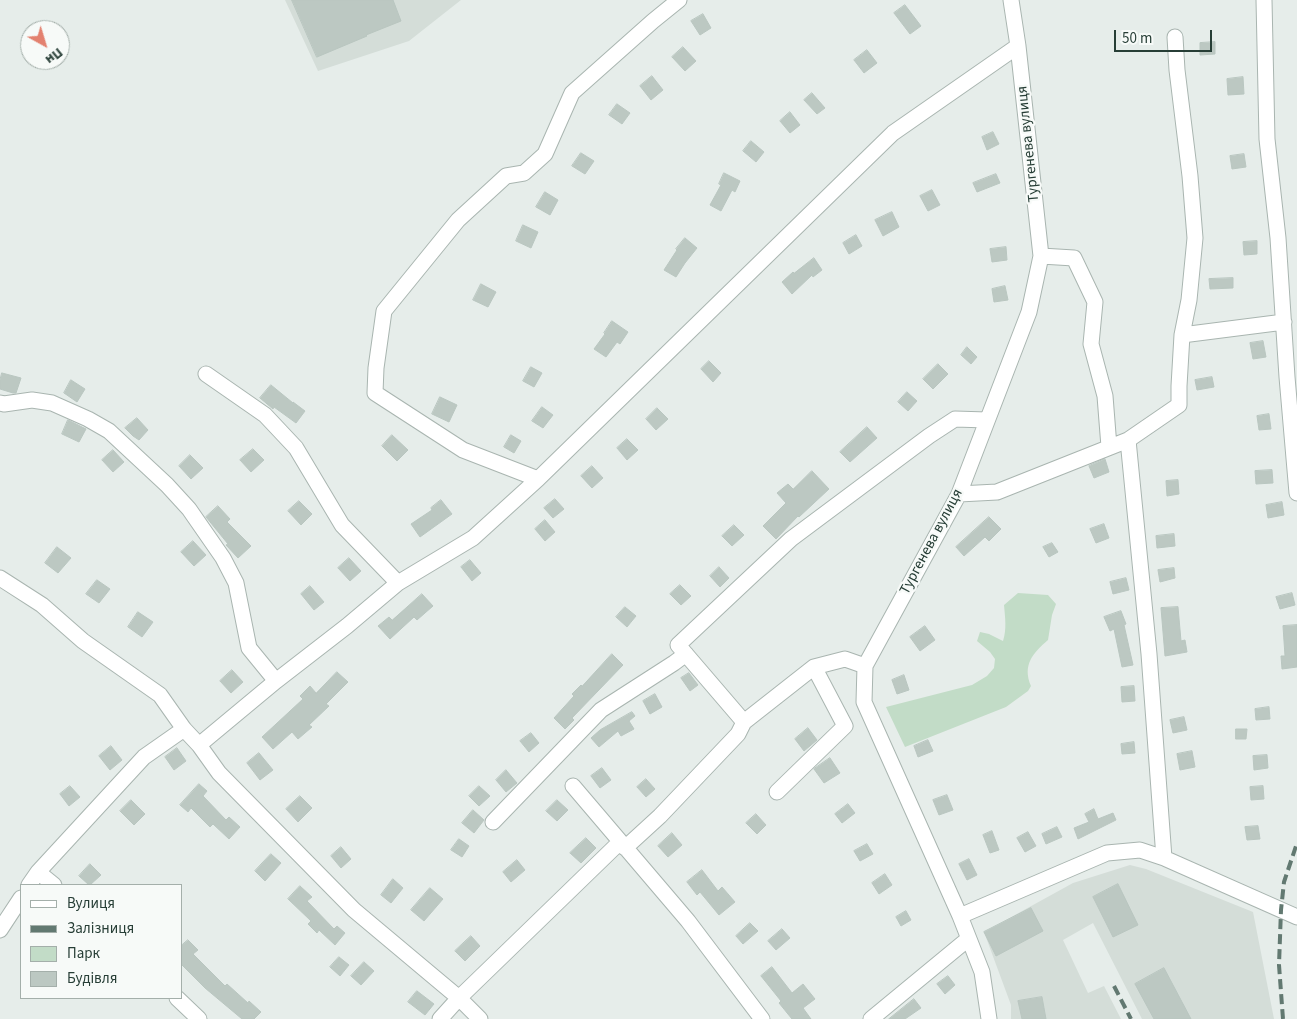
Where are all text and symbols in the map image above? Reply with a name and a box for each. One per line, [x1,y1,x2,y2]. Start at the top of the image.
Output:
north arrow [20,20,70,70]
scale bar [1117,20,1214,52]
text: 50 m [1122,28,1152,49]
text: Пн [41,43,67,69]
street label: Тургенева вулиця [1014,85,1044,203]
street label: Тургенева вулиця [897,486,967,598]
legend [20,884,182,999]
text: Вулиця [67,893,115,914]
text: Залізниця [67,918,134,939]
text: Парк [67,943,100,964]
text: Будівля [67,968,117,989]

